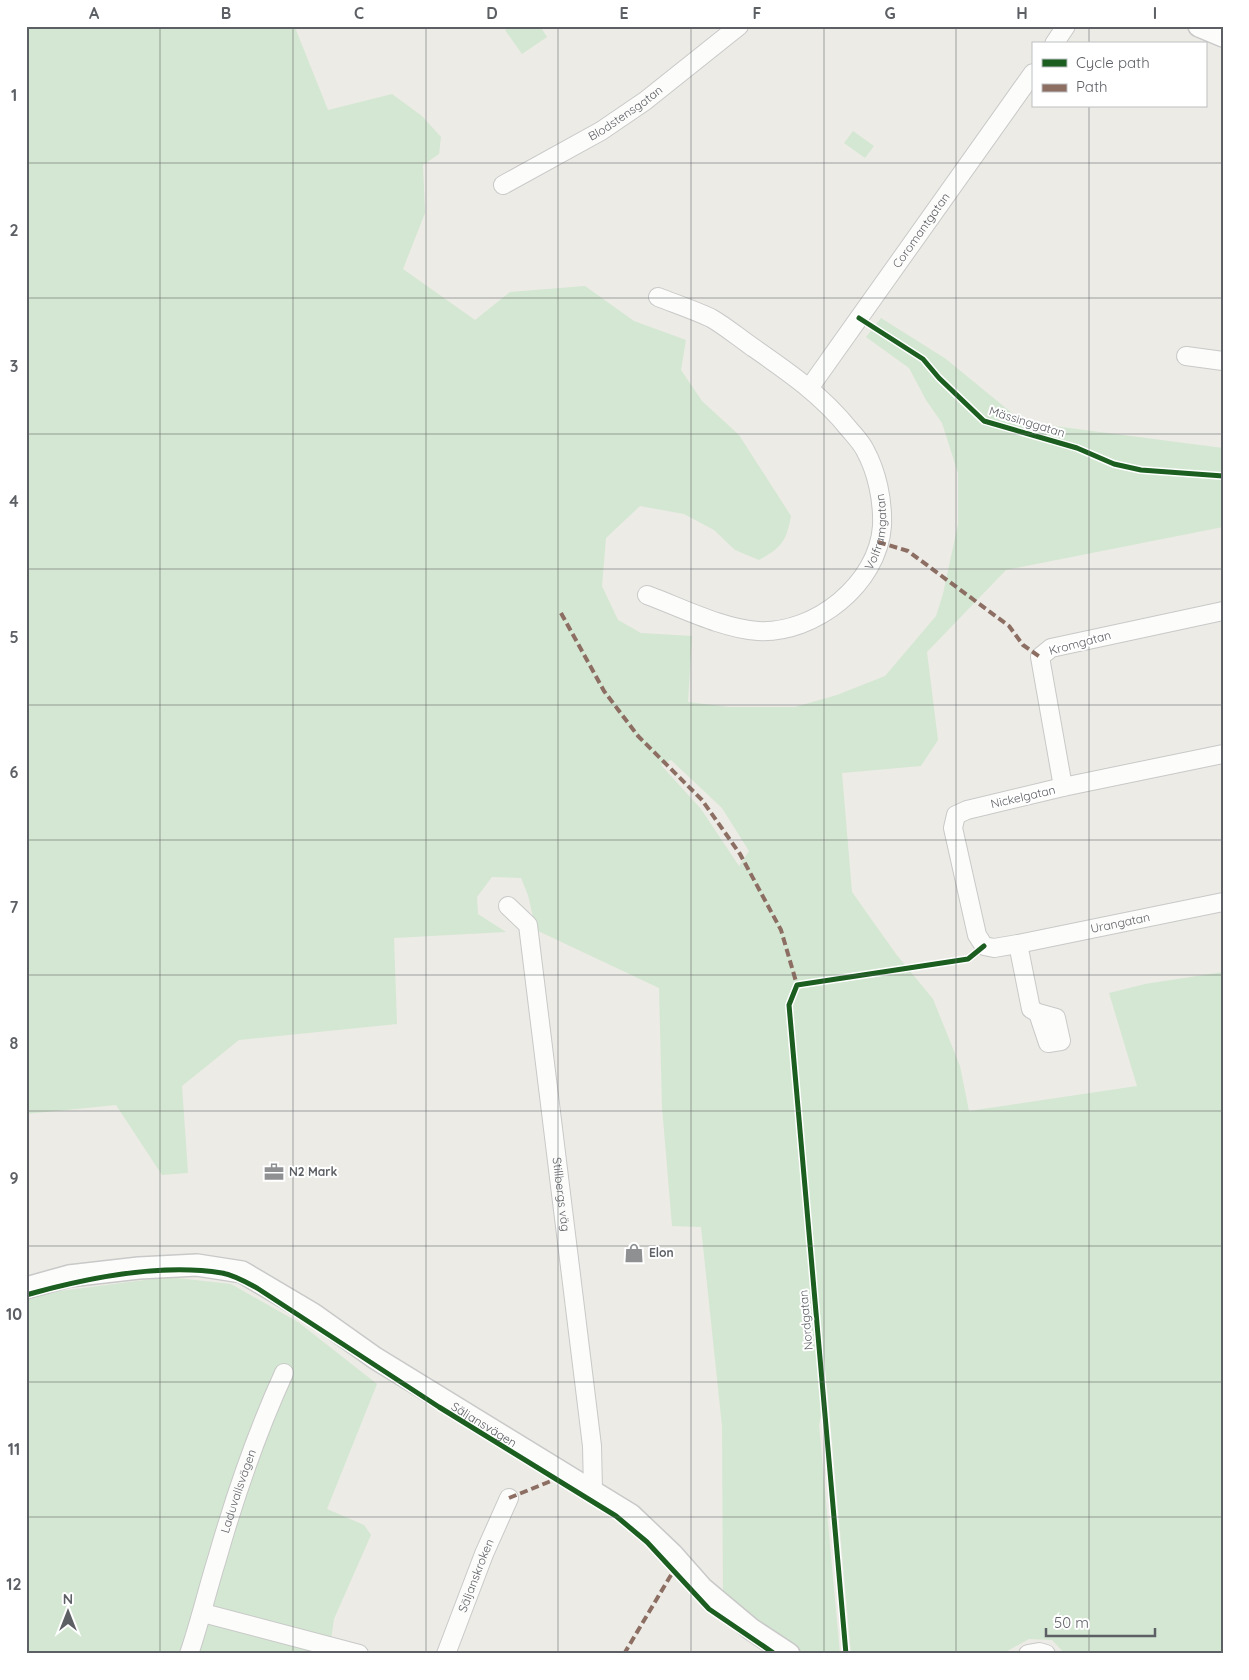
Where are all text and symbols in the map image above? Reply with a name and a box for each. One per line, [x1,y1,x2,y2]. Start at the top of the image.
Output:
text: A [89,3,100,23]
text: B [221,3,231,23]
text: C [354,3,364,23]
text: D [486,3,498,23]
text: E [619,3,629,23]
text: F [753,3,762,23]
text: G [884,3,896,23]
text: H [1016,3,1028,23]
text: I [1153,3,1157,23]
legend [1032,42,1206,108]
text: Cycle path [1076,53,1150,72]
text: Path [1076,77,1108,96]
street label: Blodstensgatan [585,82,665,144]
text: 1 [11,85,17,105]
street label: Coromantgatan [889,190,953,271]
text: 2 [9,220,19,240]
text: 3 [10,356,18,376]
street label: Mässinggatan [987,403,1067,440]
text: 4 [9,491,19,511]
street label: Volframgatan [861,493,889,572]
text: 5 [9,627,19,647]
street label: Kromgatan [1047,627,1112,658]
text: 6 [10,762,19,782]
street label: Nickelgatan [989,782,1057,811]
text: 7 [10,897,19,917]
street label: Urangatan [1089,909,1151,936]
text: 8 [10,1033,19,1053]
street label: Stillbergs väg [550,1156,574,1232]
office icon: N2 Mark [263,1161,285,1183]
place label: N2 Mark [289,1164,338,1179]
text: 9 [9,1168,19,1188]
shop icon: Elon [623,1242,645,1264]
place label: Elon [649,1245,674,1260]
street label: Nordgatan [795,1289,816,1351]
text: 10 [6,1304,22,1324]
street label: Säljansvägen [449,1399,520,1450]
text: 11 [8,1439,20,1459]
street label: Laduvallsvägen [217,1447,259,1535]
street label: Säljanskroken [455,1536,497,1614]
text: 12 [6,1574,22,1594]
north arrow [42,1588,92,1638]
text: N [63,1590,73,1608]
scale bar [1046,1605,1155,1637]
text: 50 m [1054,1613,1089,1632]

